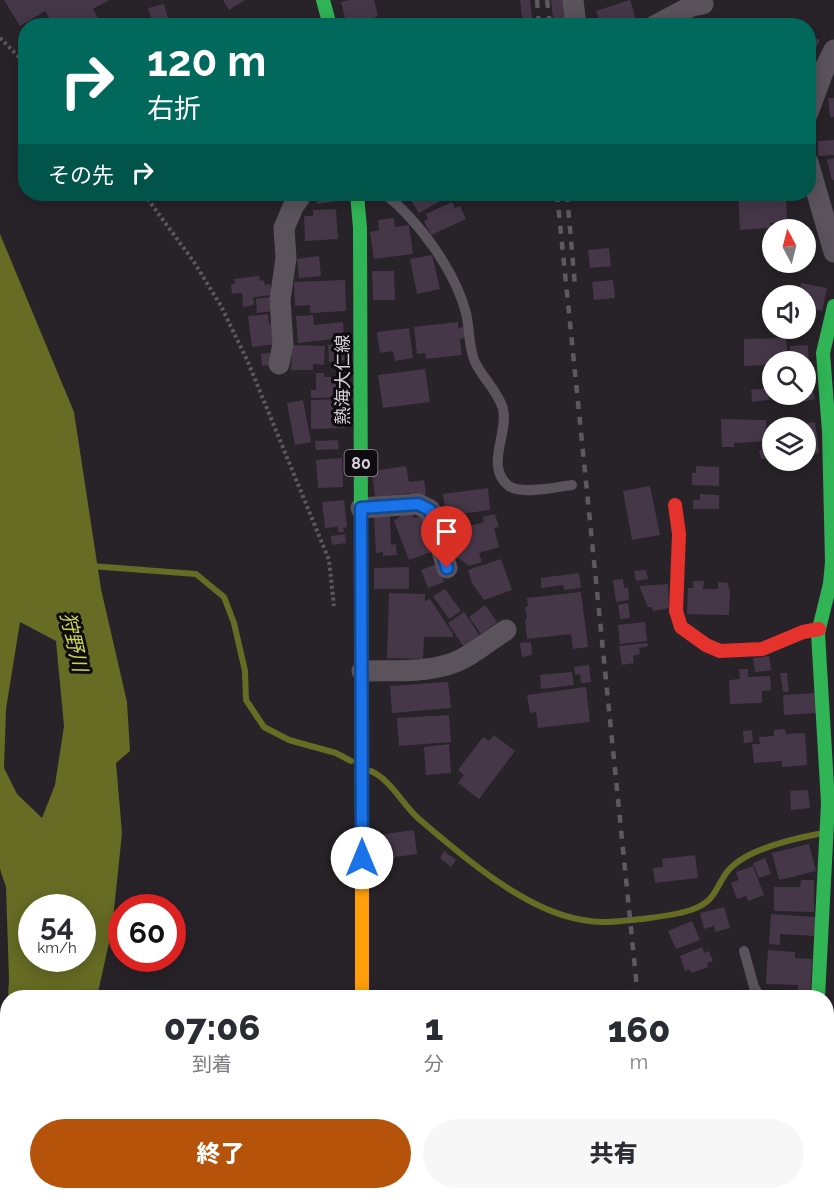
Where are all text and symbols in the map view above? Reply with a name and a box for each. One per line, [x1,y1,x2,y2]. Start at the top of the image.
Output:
text: 120 m [147,37,266,86]
icon: right [48,42,126,120]
text: 右折 [147,93,201,124]
icon: right [126,156,159,189]
text: その先 [48,162,114,188]
north arrow [762,219,816,273]
map controls [762,219,816,471]
button: sound [762,285,816,339]
street label: 熱海大仁線 [332,335,353,425]
button: search [762,351,816,405]
button: layers [762,417,816,471]
road number: 80 [344,450,378,476]
pin [421,506,472,568]
icon: arrive [430,515,463,548]
water label: 狩野川 [56,610,93,676]
position arrow [330,826,394,890]
speed limit sign: 60 [108,894,186,972]
text: 54 [40,908,74,943]
text: km/h [37,939,77,957]
text: 07:06 [164,1006,260,1048]
text: 1 [425,1006,443,1048]
text: 160 [608,1008,670,1050]
text: m [630,1050,648,1074]
text: 到着 [192,1052,232,1076]
text: 分 [424,1052,444,1076]
button: 終了 [30,1119,411,1188]
button: 共有 [423,1119,804,1188]

